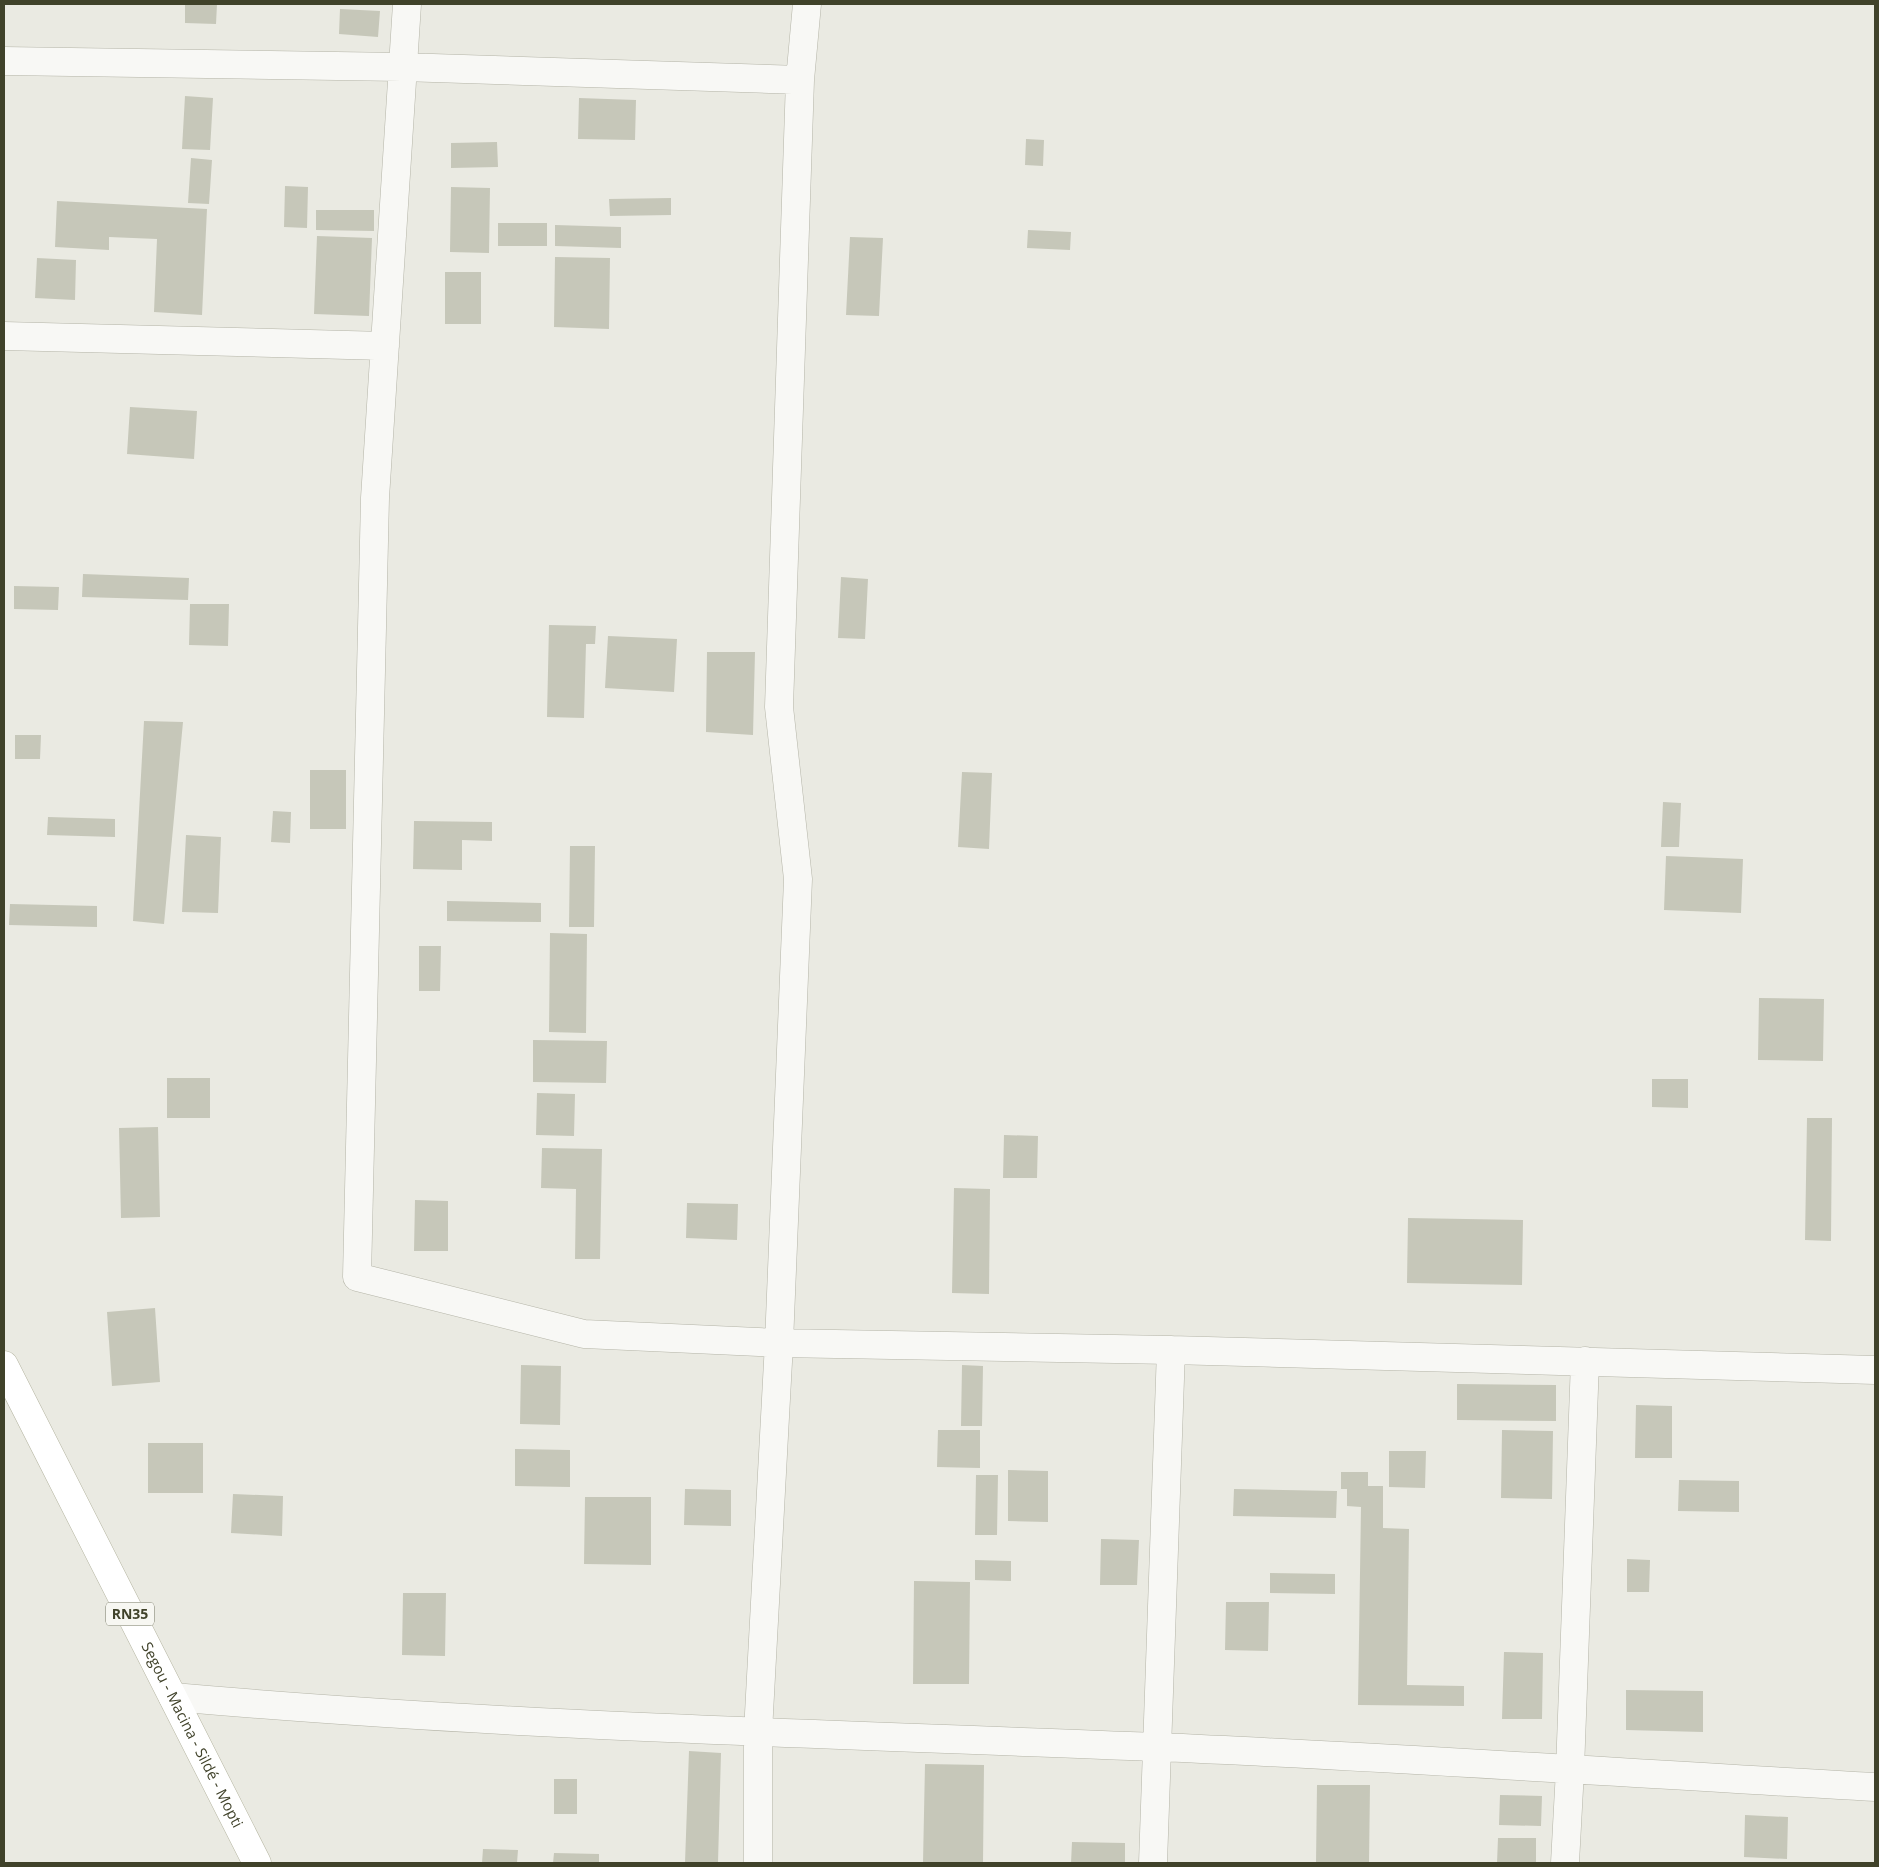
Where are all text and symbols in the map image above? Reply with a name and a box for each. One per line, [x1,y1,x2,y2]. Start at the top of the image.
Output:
road number: RN35 [106,1602,154,1626]
street label: Segou - Macina - Sildé - Mopti [137,1638,248,1831]

